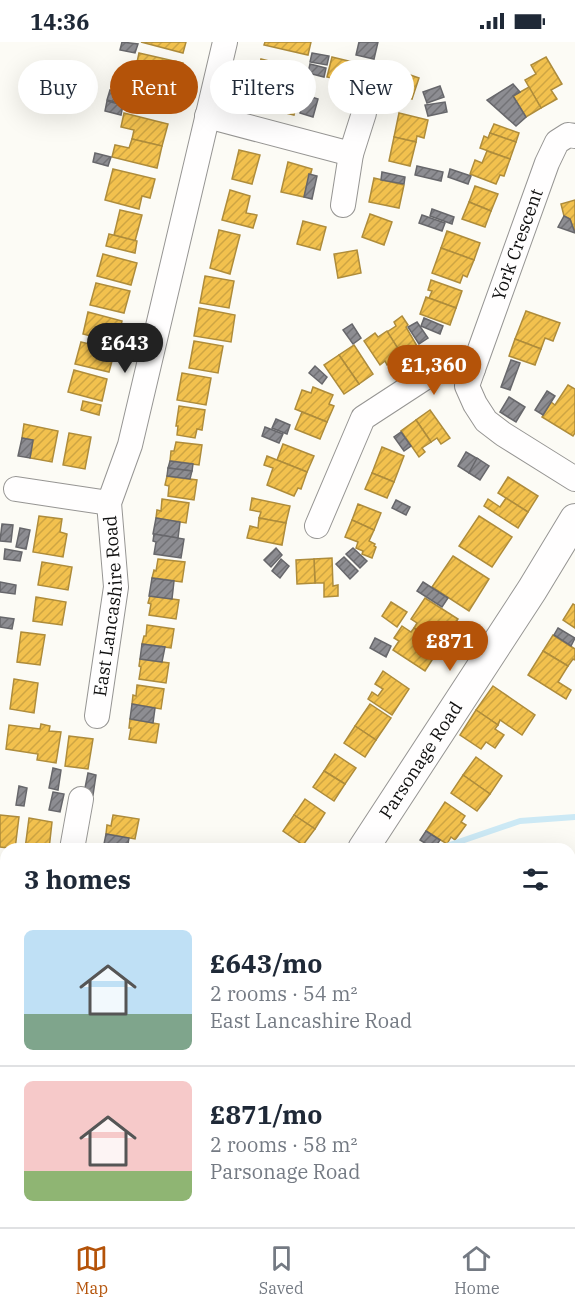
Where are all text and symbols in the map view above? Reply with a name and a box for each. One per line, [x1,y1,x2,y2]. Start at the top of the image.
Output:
text: 14:36 [30,7,89,36]
chip: Buy [18,60,98,114]
chip: Rent [110,60,198,114]
chip: Filters [210,60,316,114]
chip: New [328,60,414,114]
street label: York Crescent [486,185,548,304]
pin: £643 [89,323,161,374]
text: £643 [101,329,149,356]
pin: £1,360 [385,345,483,396]
text: £1,360 [401,351,467,378]
street label: East Lancashire Road [88,515,127,698]
pin: £871 [414,621,486,672]
text: £871 [426,627,474,654]
street label: Parsonage Road [374,697,467,823]
text: 3 homes [24,862,131,896]
icon: filters [519,863,552,896]
text: £643/mo [210,946,322,980]
icon: home [72,954,144,1026]
text: 2 rooms · 54 m² [210,980,357,1007]
text: East Lancashire Road [210,1007,412,1034]
text: £871/mo [210,1097,322,1131]
icon: home [72,1105,144,1177]
text: 2 rooms · 58 m² [210,1131,357,1158]
text: Parsonage Road [210,1158,360,1185]
tab: Map [75,1242,108,1298]
tab: Saved [259,1242,304,1298]
tab: Home [454,1242,500,1298]

